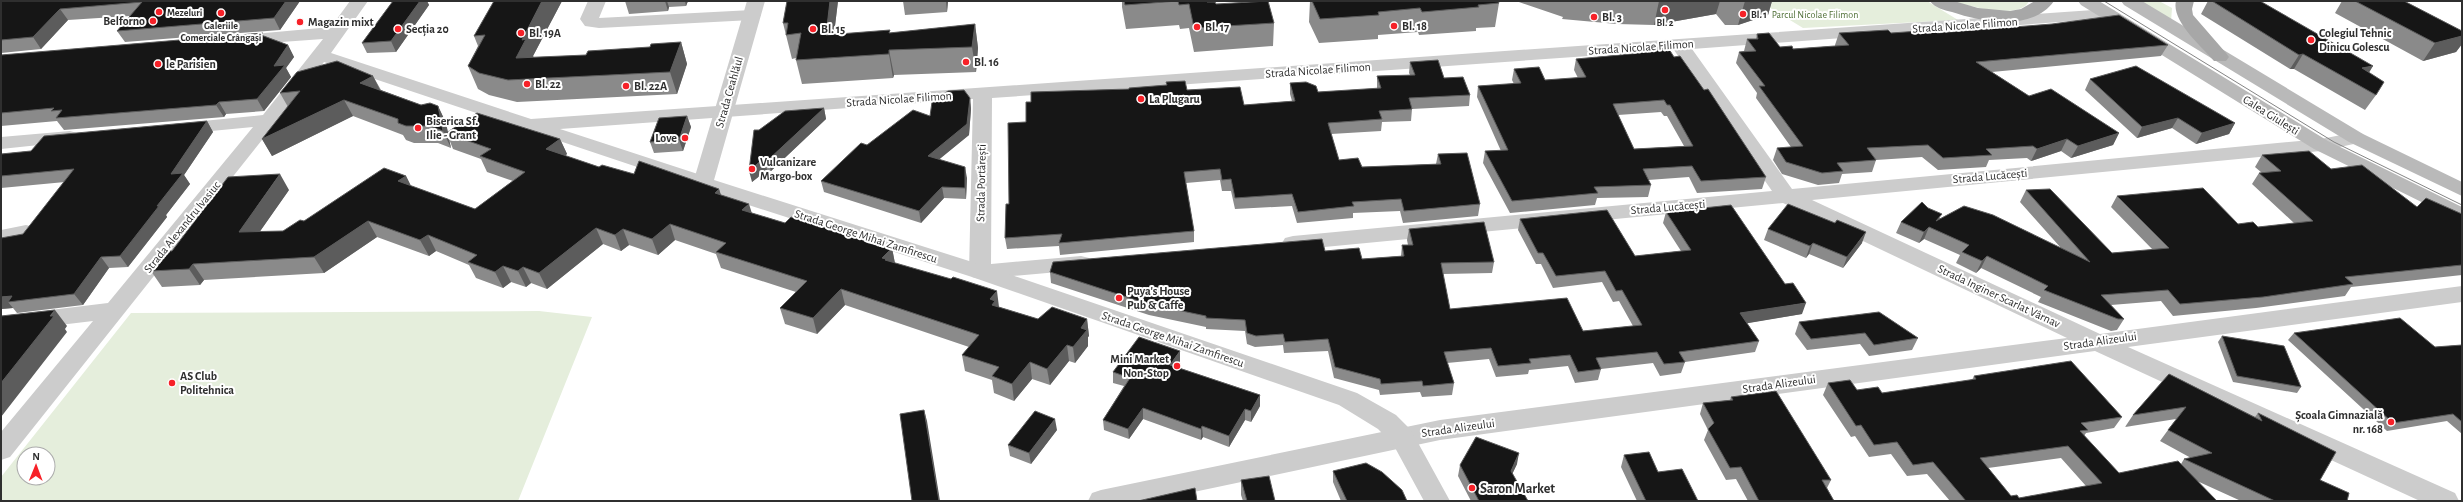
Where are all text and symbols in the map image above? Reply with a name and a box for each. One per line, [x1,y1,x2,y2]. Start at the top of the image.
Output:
marker: Bl. 2 [1660,5,1670,15]
marker: Mezeluri [154,7,164,17]
place label: Mezeluri [167,8,202,18]
marker: Galeriile Comerciale Crângași [216,8,226,18]
marker: Bl. 1 [1738,9,1748,19]
place label: Bl. 1 [1751,10,1767,20]
park label: Parcul Nicolae Filimon [1772,10,1858,20]
place label: Bl. 3 [1602,11,1622,23]
marker: Bl. 3 [1589,12,1599,22]
place label: Belforno [103,15,145,27]
street label: Strada Nicolae Filimon [1912,15,2018,35]
marker: Belforno [148,16,158,26]
place label: Magazin mixt [308,16,374,28]
marker: Magazin mixt [295,17,305,27]
place label: Bl. 2 [1657,18,1674,28]
place label: Bl. 18 [1402,20,1427,32]
place label: Galeriile Comerciale Crângași [181,21,261,44]
place label: Bl. 17 [1205,21,1229,33]
marker: Bl. 18 [1389,21,1399,31]
marker: Bl. 17 [1192,22,1202,32]
place label: Secția 20 [406,23,449,37]
place label: Bl. 15 [821,23,845,35]
marker: Secția 20 [393,24,403,34]
marker: Bl. 15 [808,24,818,34]
place label: Bl. 19A [529,27,562,39]
place label: Colegiul Tehnic Dinicu Golescu [2319,27,2392,53]
marker: Bl. 19A [516,28,526,38]
marker: Colegiul Tehnic Dinicu Golescu [2306,35,2316,45]
street label: Strada Nicolae Filimon [1588,37,1694,57]
street label: Strada Ceahlăul [713,55,745,129]
place label: Bl. 16 [974,56,999,68]
marker: Bl. 16 [961,57,971,67]
place label: le Parisien [166,58,216,70]
marker: le Parisien [153,59,163,69]
street label: Strada Nicolae Filimon [1265,60,1371,80]
place label: Bl. 22 [535,78,561,90]
marker: Bl. 22 [522,79,532,89]
place label: Bl. 22A [634,80,668,92]
marker: Bl. 22A [621,81,631,91]
street label: Strada Nicolae Filimon [846,89,952,109]
place label: La Plugaru [1149,93,1201,105]
street label: Calea Giulești [2240,93,2301,139]
marker: La Plugaru [1136,94,1146,104]
place label: Biserica Sf. Ilie - Grant [426,115,478,141]
marker: Biserica Sf. Ilie - Grant [413,123,423,133]
place label: Love [655,132,677,144]
marker: Love [680,133,690,143]
street label: Strada Portărești [974,144,990,222]
place label: Vulcanizare Margo-box [760,156,817,182]
marker: Vulcanizare Margo-box [747,164,757,174]
street label: Strada Lucăcești [1952,167,2028,187]
street label: Strada Alexandru Ivasiuc [141,179,223,275]
street label: Strada Lucăcești [1630,198,1706,218]
street label: Strada George Mihai Zamfirescu [793,207,939,265]
street label: Strada Inginer Scarlat Vârnav [1936,262,2062,330]
place label: Puya's House Pub & Caffe [1127,285,1190,311]
marker: Puya's House Pub & Caffe [1114,293,1124,303]
street label: Strada George Mihai Zamfirescu [1100,309,1246,369]
street label: Strada Alizeului [2063,330,2137,352]
place label: Mini Market Non-Stop [1110,353,1169,379]
marker: Mini Market Non-Stop [1172,361,1182,371]
place label: AS Club Politehnica [180,370,234,396]
street label: Strada Alizeului [1742,373,1816,395]
marker: AS Club Politehnica [167,378,177,388]
place label: Școala Gimnazială nr. 168 [2295,409,2383,435]
street label: Strada Alizeului [1421,417,1495,439]
marker: Școala Gimnazială nr. 168 [2386,417,2396,427]
north arrow [16,446,56,486]
text: N [32,451,40,462]
place label: Saron Market [1480,482,1555,496]
marker: Saron Market [1467,483,1477,493]

